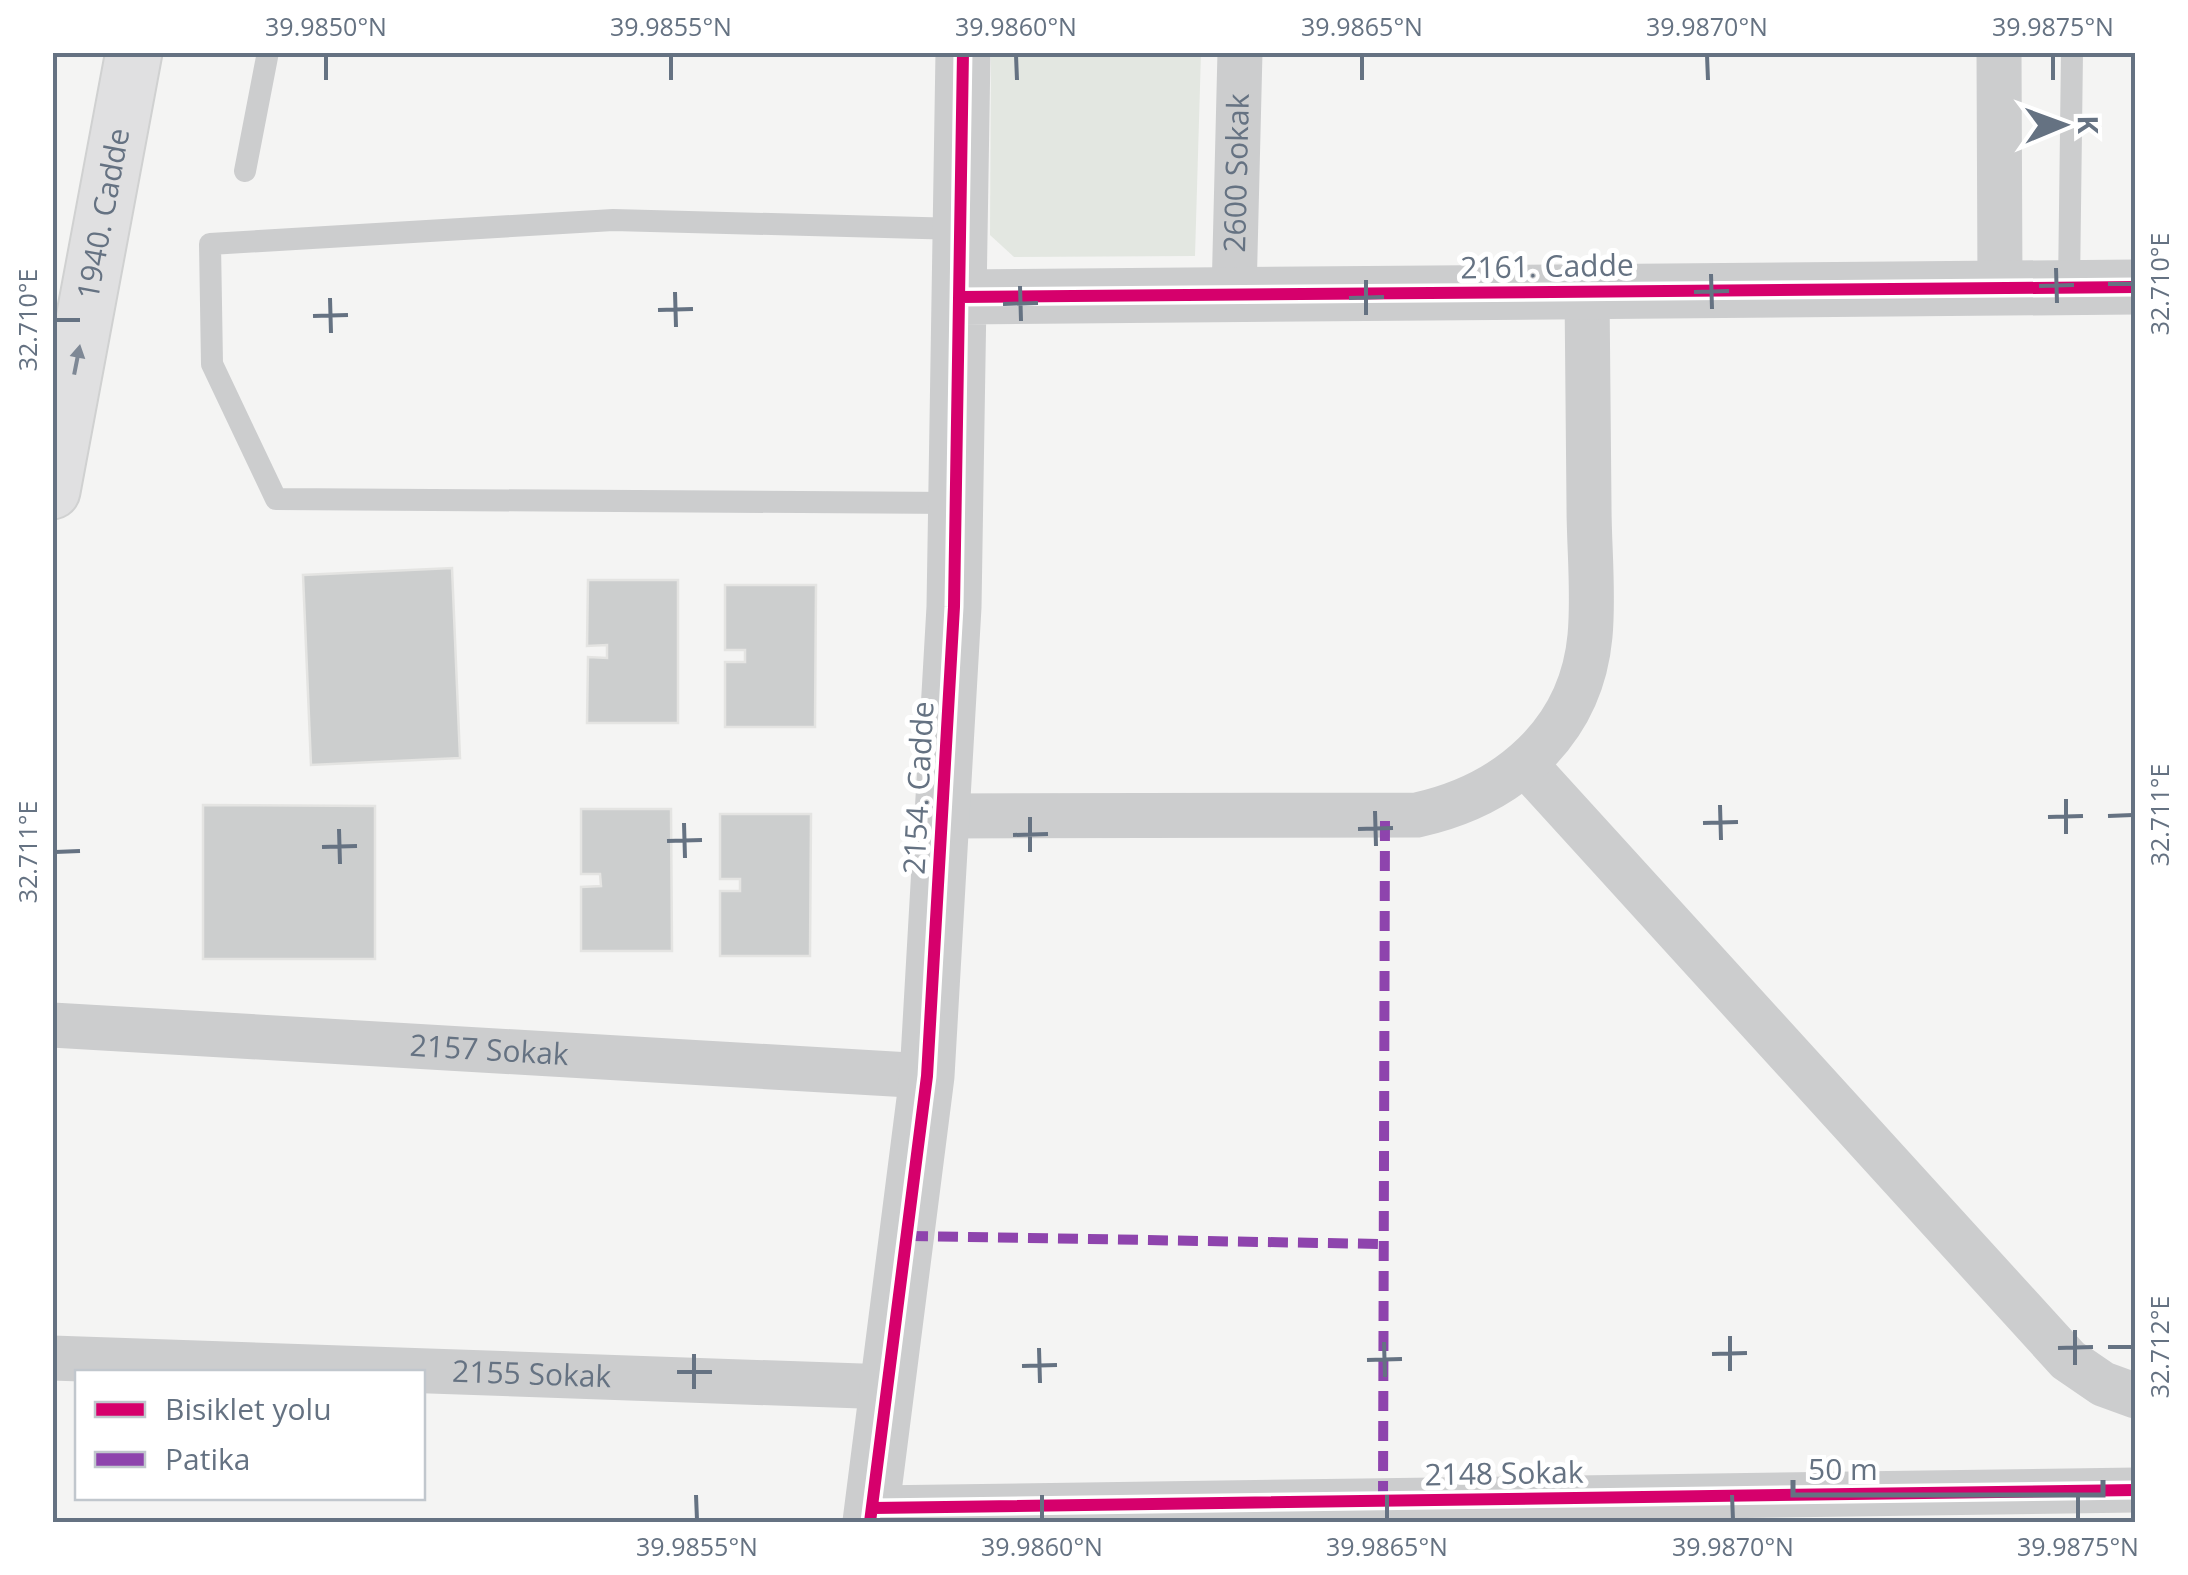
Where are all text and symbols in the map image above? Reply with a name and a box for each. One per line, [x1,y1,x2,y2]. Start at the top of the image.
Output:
text: 39.9850°N [265,9,387,43]
text: 39.9855°N [610,9,732,43]
text: 39.9860°N [955,9,1077,43]
text: 39.9865°N [1301,9,1423,43]
text: 39.9870°N [1646,9,1768,43]
text: 39.9875°N [1992,9,2114,43]
north arrow [2013,75,2113,175]
street label: 2600 Sokak [1213,93,1258,253]
text: K [2070,115,2108,135]
street label: 1940. Cadde [66,124,138,303]
text: 32.710°E [2142,233,2176,335]
street label: 2161. Cadde [1460,243,1634,288]
text: 32.710°E [10,269,44,371]
one-way arrow [70,344,85,376]
street label: 2154. Cadde [892,700,943,876]
text: 32.711°E [2142,764,2176,866]
text: 32.711°E [10,801,44,903]
street label: 2157 Sokak [409,1024,570,1074]
text: 32.712°E [2142,1296,2176,1398]
street label: 2155 Sokak [452,1350,612,1396]
legend [75,1370,425,1500]
text: Bisiklet yolu [165,1388,332,1429]
scale bar [1793,1435,2103,1497]
text: Patika [165,1438,250,1479]
text: 50 m [1808,1448,1878,1489]
street label: 2148 Sokak [1424,1451,1584,1494]
text: 39.9855°N [636,1529,758,1563]
text: 39.9860°N [981,1529,1103,1563]
text: 39.9865°N [1326,1529,1448,1563]
text: 39.9870°N [1672,1529,1794,1563]
text: 39.9875°N [2017,1529,2139,1563]

